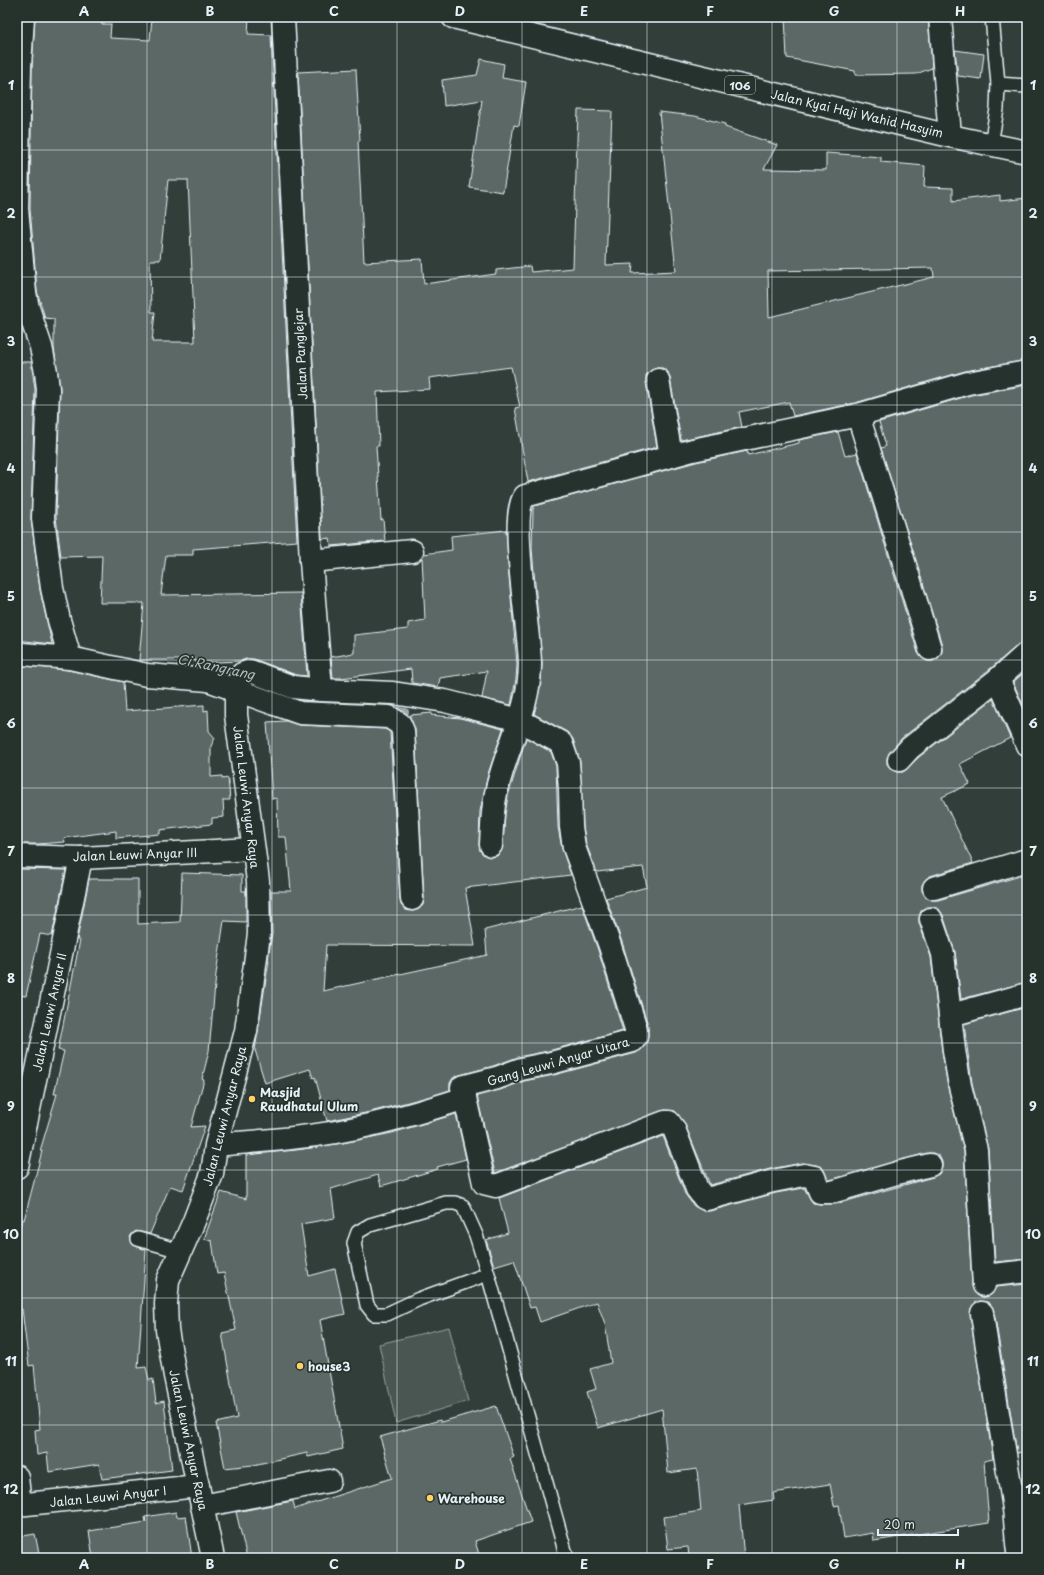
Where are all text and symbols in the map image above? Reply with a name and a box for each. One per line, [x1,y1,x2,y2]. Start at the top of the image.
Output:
text: A [79,1,89,20]
text: B [206,1,215,20]
text: C [329,1,339,20]
text: D [455,1,465,20]
text: E [580,1,588,20]
text: F [706,1,714,20]
text: G [829,1,839,20]
text: H [955,1,965,20]
text: 1 [8,75,14,94]
text: 1 [1030,75,1036,94]
road number: 106 [725,76,755,94]
street label: Jalan Kyai Haji Wahid Hasyim [769,84,945,142]
text: 2 [6,203,16,222]
text: 2 [1028,203,1038,222]
street label: Jalan Panglejar [289,307,311,400]
text: 3 [7,331,16,350]
text: 3 [1029,331,1038,350]
text: 4 [7,458,16,477]
text: 4 [1029,458,1038,477]
text: 5 [7,586,15,605]
text: 5 [1029,586,1037,605]
water label: Ci Rangrang [176,649,258,684]
text: 6 [6,713,16,732]
text: 6 [1028,713,1038,732]
street label: Jalan Leuwi Anyar Raya [229,725,265,870]
text: 7 [7,841,15,860]
text: 7 [1029,841,1037,860]
street label: Jalan Leuwi Anyar III [73,843,197,865]
street label: Jalan Leuwi Anyar II [28,951,70,1073]
text: 8 [7,968,15,987]
text: 8 [1029,968,1037,987]
street label: Gang Leuwi Anyar Utara [485,1032,632,1090]
street label: Jalan Leuwi Anyar Raya [198,1044,250,1188]
place label: Masjid Raudhatul Ulum [260,1083,358,1115]
marker: Masjid Raudhatul Ulum [247,1094,257,1104]
text: 9 [7,1096,15,1115]
text: 9 [1029,1096,1037,1115]
text: 10 [3,1224,19,1243]
text: 10 [1025,1224,1041,1243]
text: 11 [5,1351,17,1370]
text: 11 [1027,1351,1039,1370]
place label: house3 [308,1357,350,1375]
marker: house3 [295,1361,305,1371]
street label: Jalan Leuwi Anyar Raya [165,1368,213,1513]
text: 12 [3,1479,19,1498]
text: 12 [1025,1479,1041,1498]
street label: Jalan Leuwi Anyar I [49,1481,167,1511]
place label: Warehouse [438,1489,505,1507]
marker: Warehouse [425,1493,435,1503]
scale bar [878,1511,958,1537]
text: 20 m [884,1515,915,1533]
text: A [79,1554,89,1573]
text: B [206,1554,215,1573]
text: C [329,1554,339,1573]
text: D [455,1554,465,1573]
text: E [580,1554,588,1573]
text: F [706,1554,714,1573]
text: G [829,1554,839,1573]
text: H [955,1554,965,1573]

